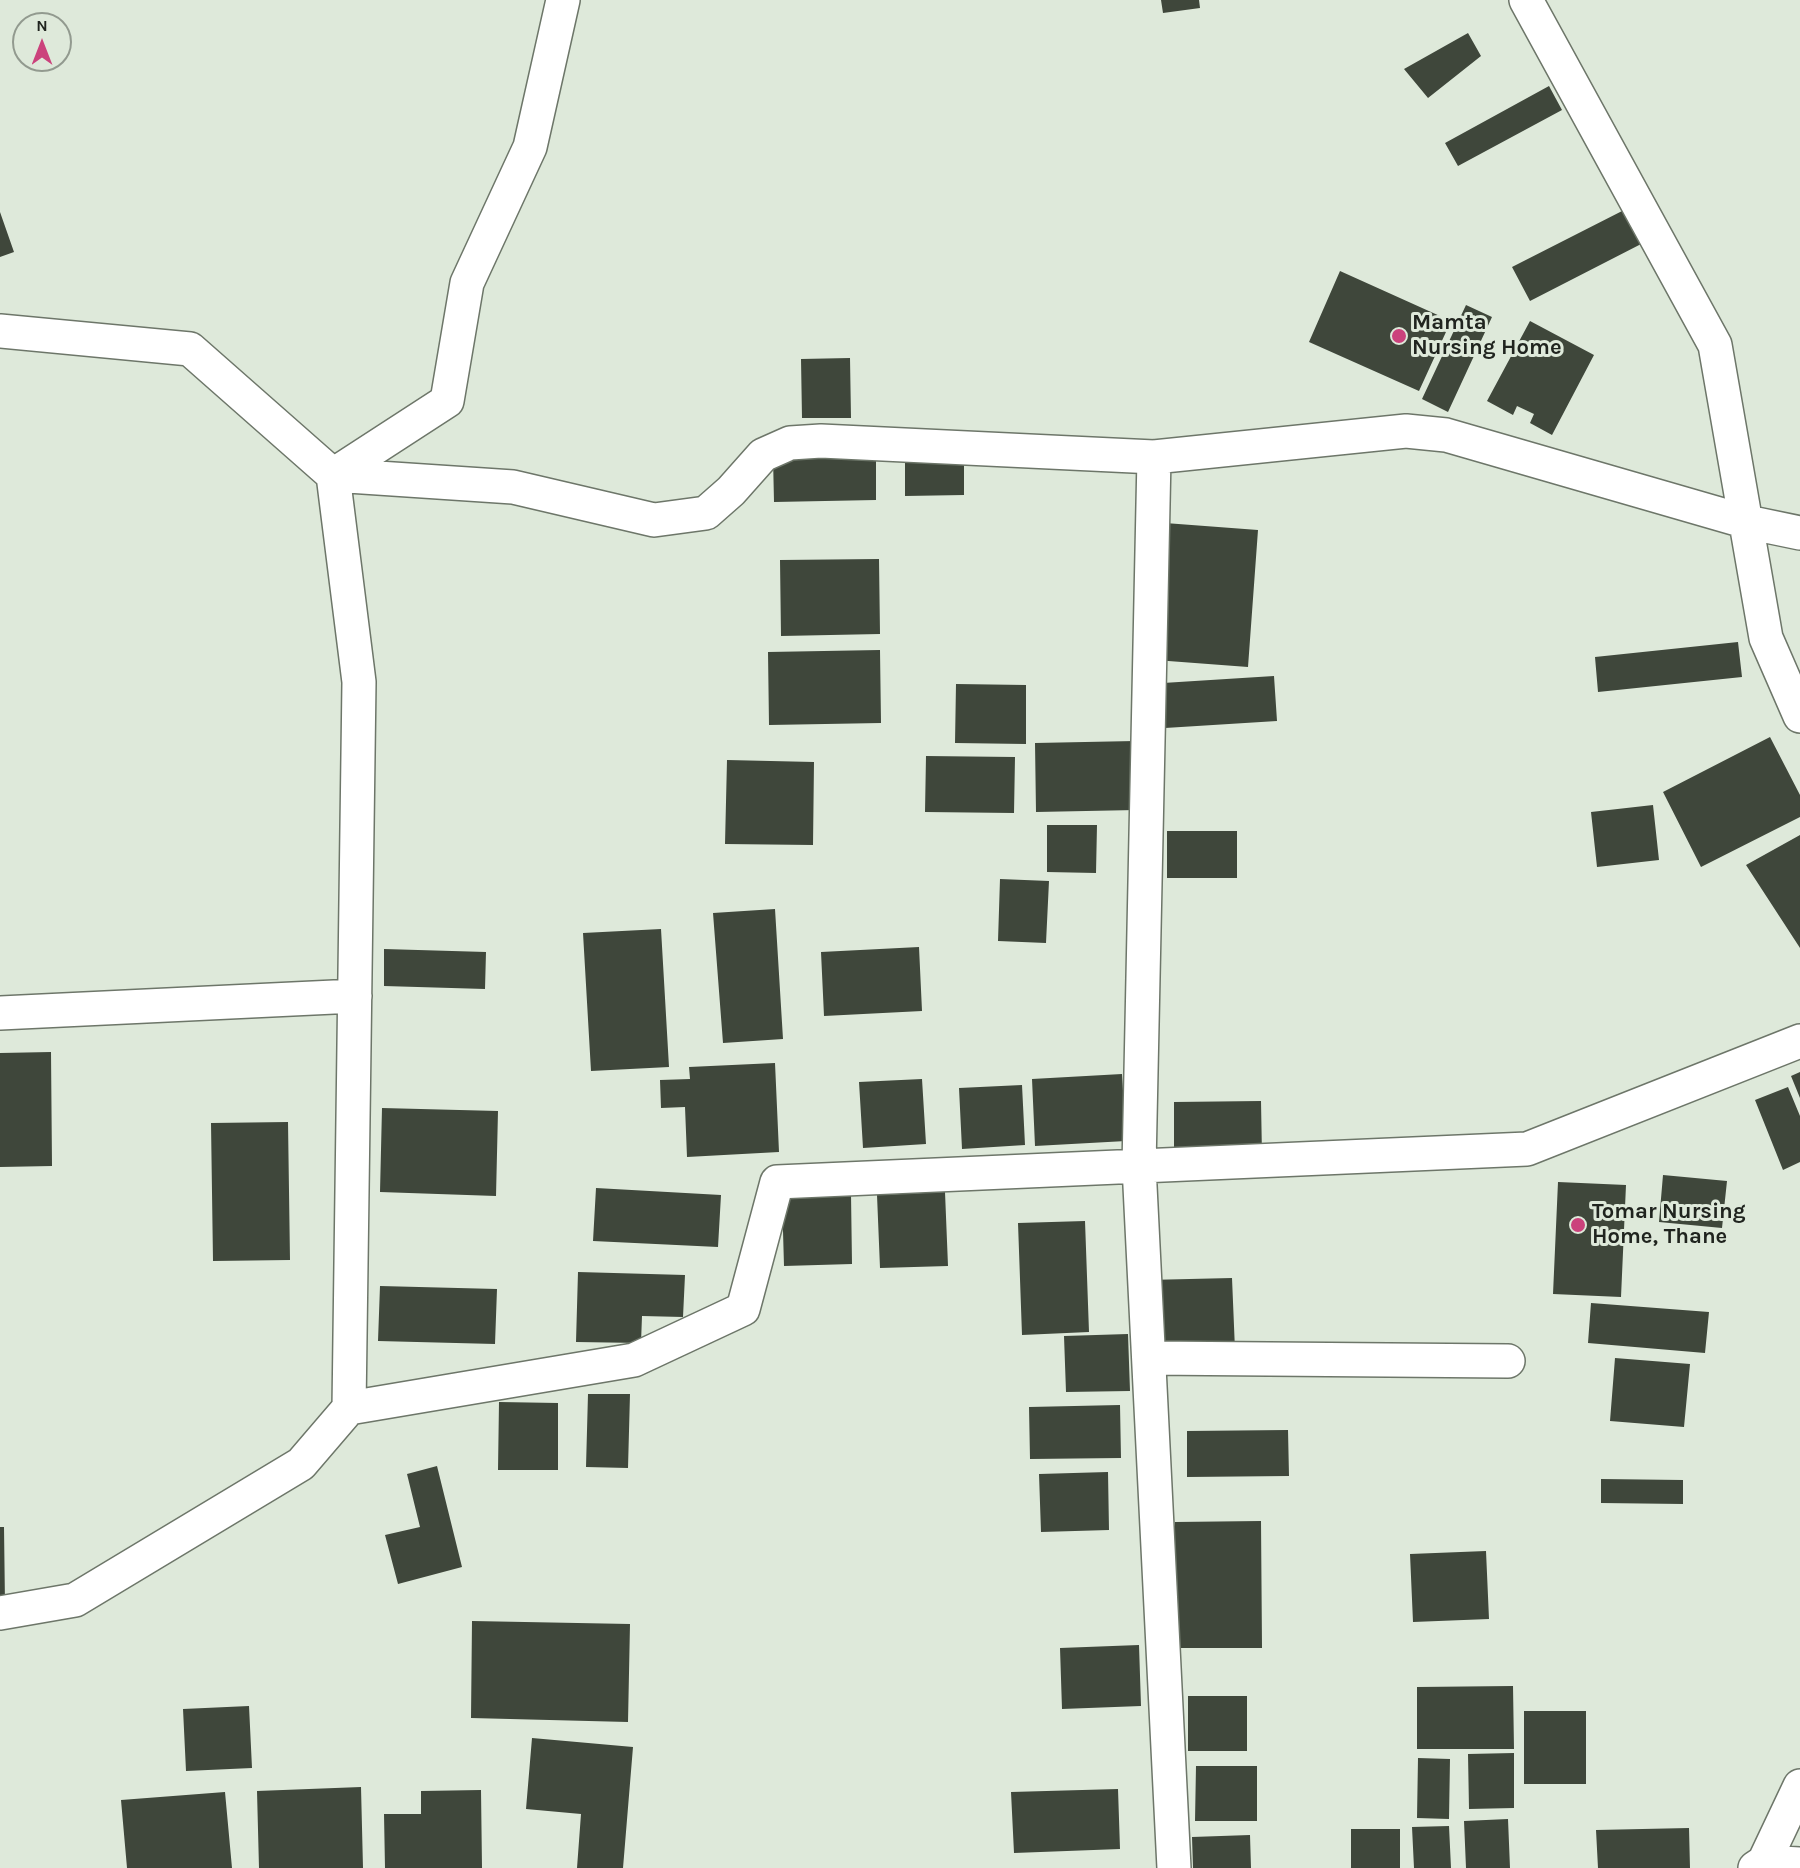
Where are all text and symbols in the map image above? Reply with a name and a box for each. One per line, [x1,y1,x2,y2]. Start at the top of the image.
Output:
north arrow [12,12,72,72]
text: N [36,16,48,35]
place label: Mamta Nursing Home [1412,310,1562,362]
marker: Mamta Nursing Home [1390,327,1408,345]
place label: Tomar Nursing Home, Thane [1592,1199,1746,1250]
marker: Tomar Nursing Home, Thane [1569,1216,1587,1234]

